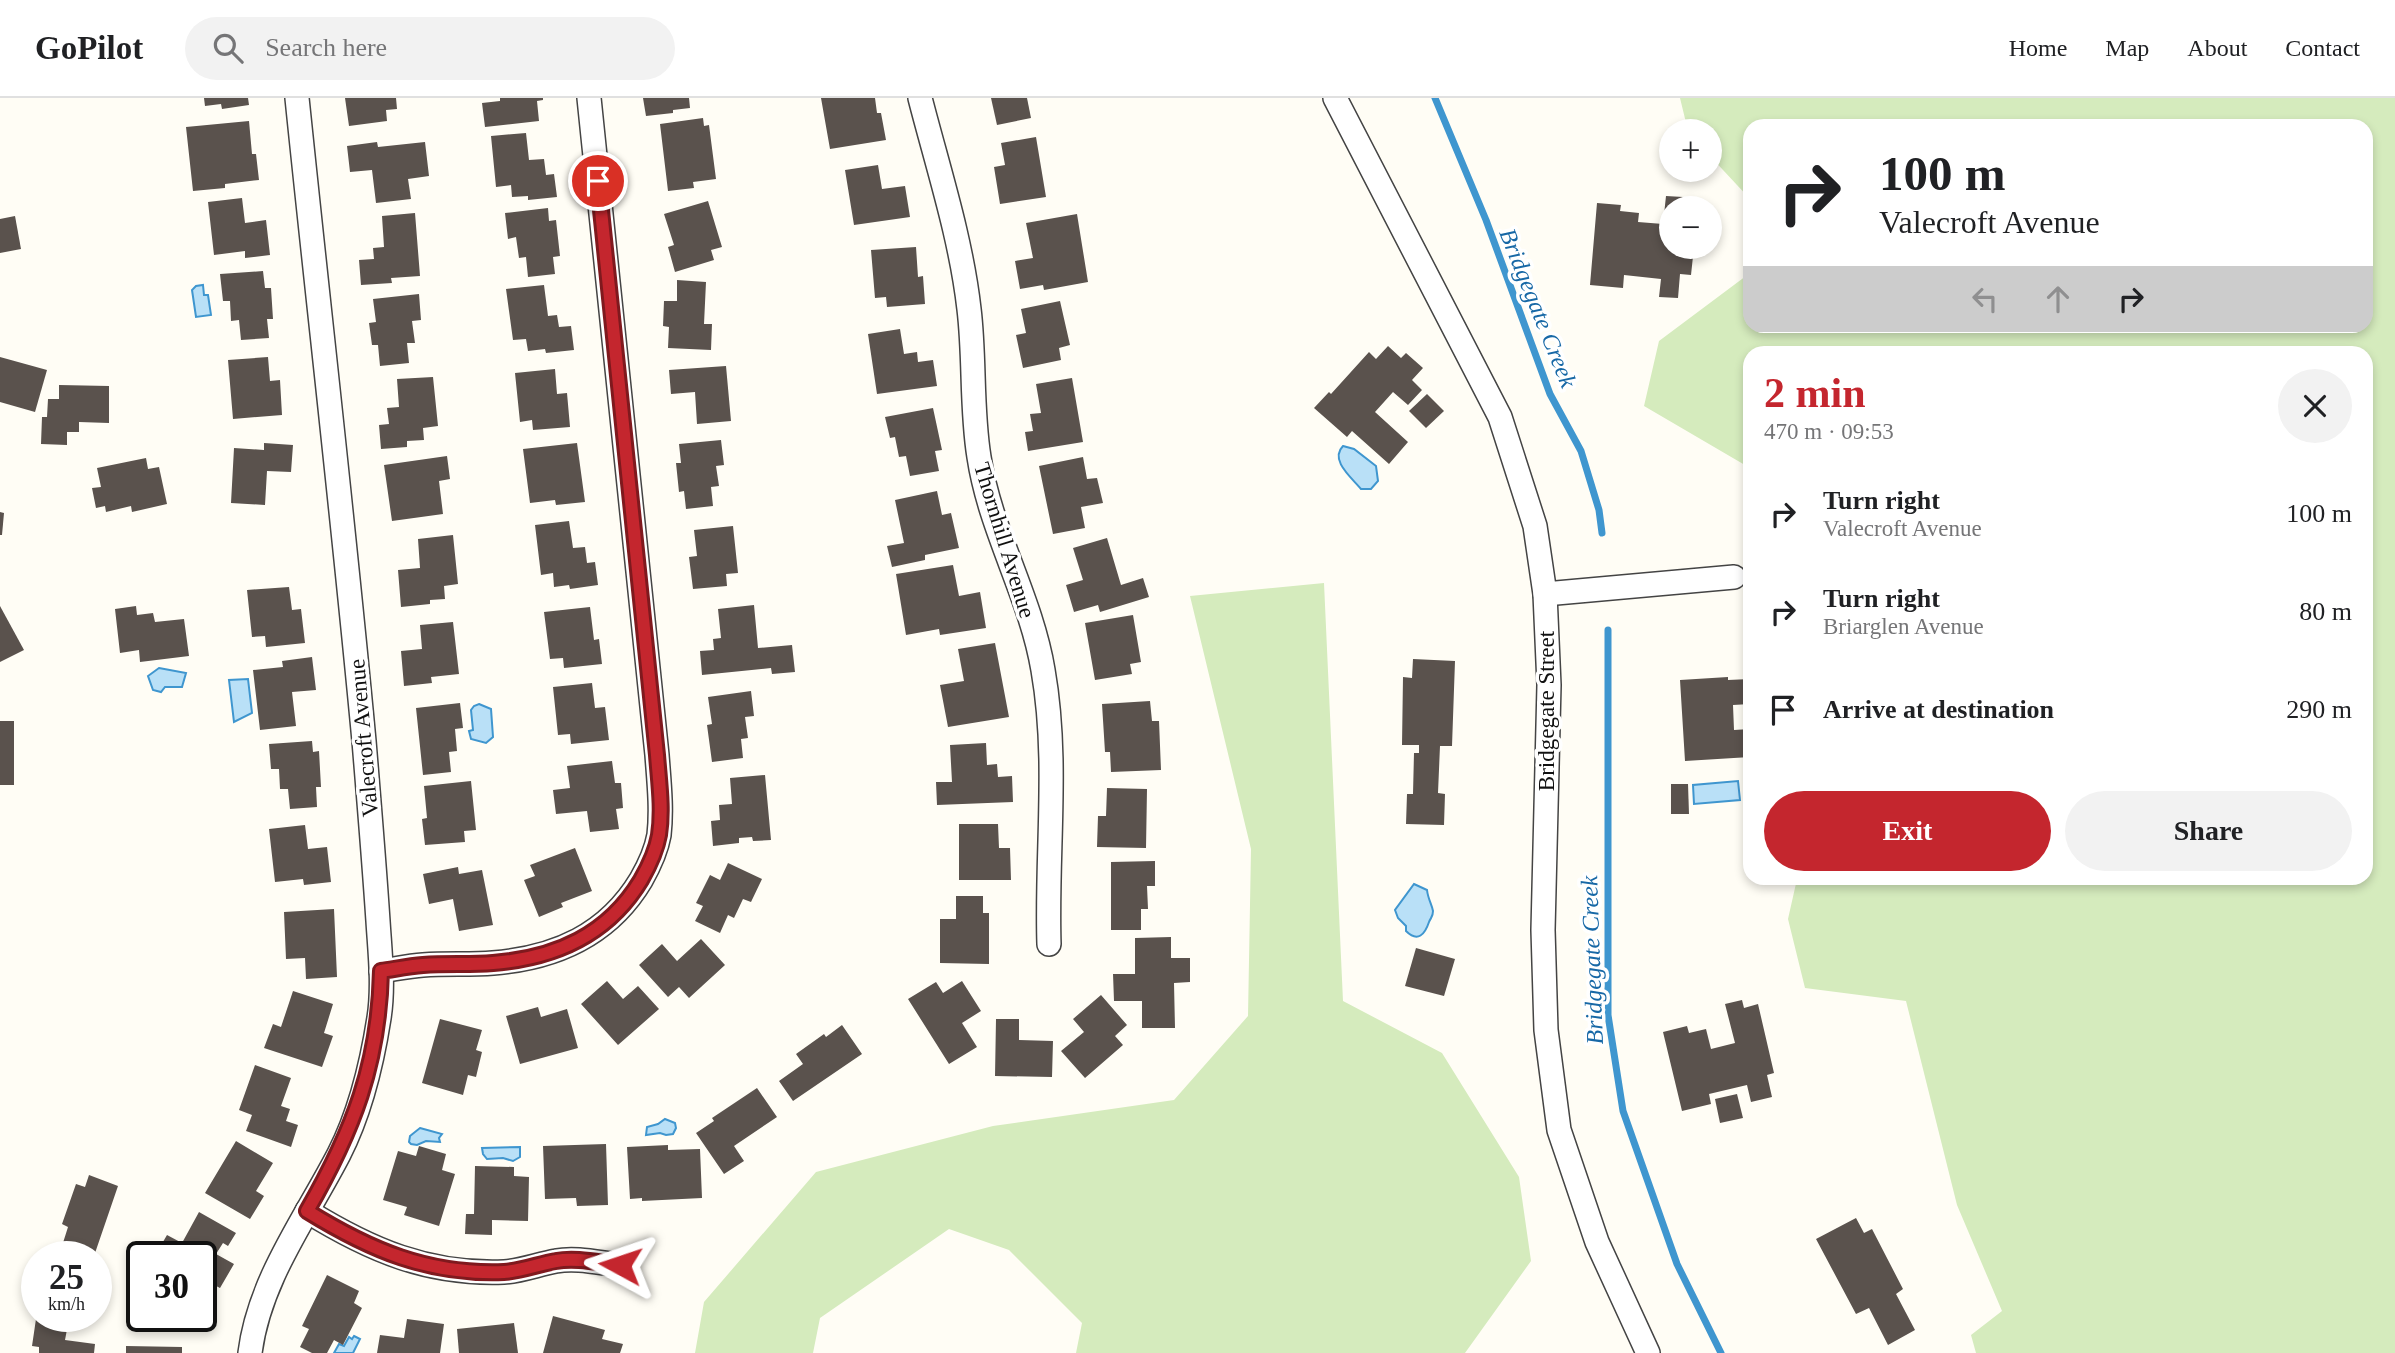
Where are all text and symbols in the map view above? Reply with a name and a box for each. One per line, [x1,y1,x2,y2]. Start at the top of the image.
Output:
search box [185,17,675,80]
icon: search [209,29,247,67]
text: GoPilot [35,30,143,66]
text: Search here [265,33,387,62]
text: Home [2009,35,2067,61]
text: Map [2105,35,2149,61]
text: About [2187,35,2247,61]
text: Contact [2285,35,2360,61]
map controls [1659,119,1722,259]
button: + [1659,119,1722,182]
text: 100 m [1879,146,2006,201]
icon: right [1764,147,1855,238]
pin [568,151,628,211]
icon: arrive [579,162,617,200]
button: − [1659,196,1722,259]
text: Valecroft Avenue [1879,204,2100,240]
water label: Bridgegate Creek [1494,225,1582,392]
icon: left [1966,280,2004,318]
icon: ahead [2039,280,2077,318]
icon: right [2112,280,2150,318]
button: close [2278,369,2352,443]
text: 2 min [1764,370,1866,416]
text: 470 m · 09:53 [1764,419,1894,444]
street label: Thornhill Avenue [969,459,1040,621]
text: Turn right [1823,486,1940,515]
icon: right [1764,495,1802,533]
text: 100 m [2286,499,2352,528]
text: Valecroft Avenue [1823,516,1982,541]
text: Turn right [1823,584,1940,613]
icon: right [1764,593,1802,631]
text: 80 m [2299,597,2352,626]
text: Briarglen Avenue [1823,614,1984,639]
street label: Bridgegate Street [1534,630,1559,791]
street label: Valecroft Avenue [344,658,383,818]
icon: arrive [1764,691,1802,729]
text: Arrive at destination [1823,695,2054,724]
text: 290 m [2286,695,2352,724]
button: Exit [1764,791,2051,871]
button: Share [2065,791,2352,871]
water label: Bridgegate Creek [1576,875,1608,1045]
position arrow [583,1228,657,1302]
speed limit sign: 30 [126,1241,217,1332]
text: 25 [49,1258,84,1297]
text: km/h [48,1294,85,1314]

